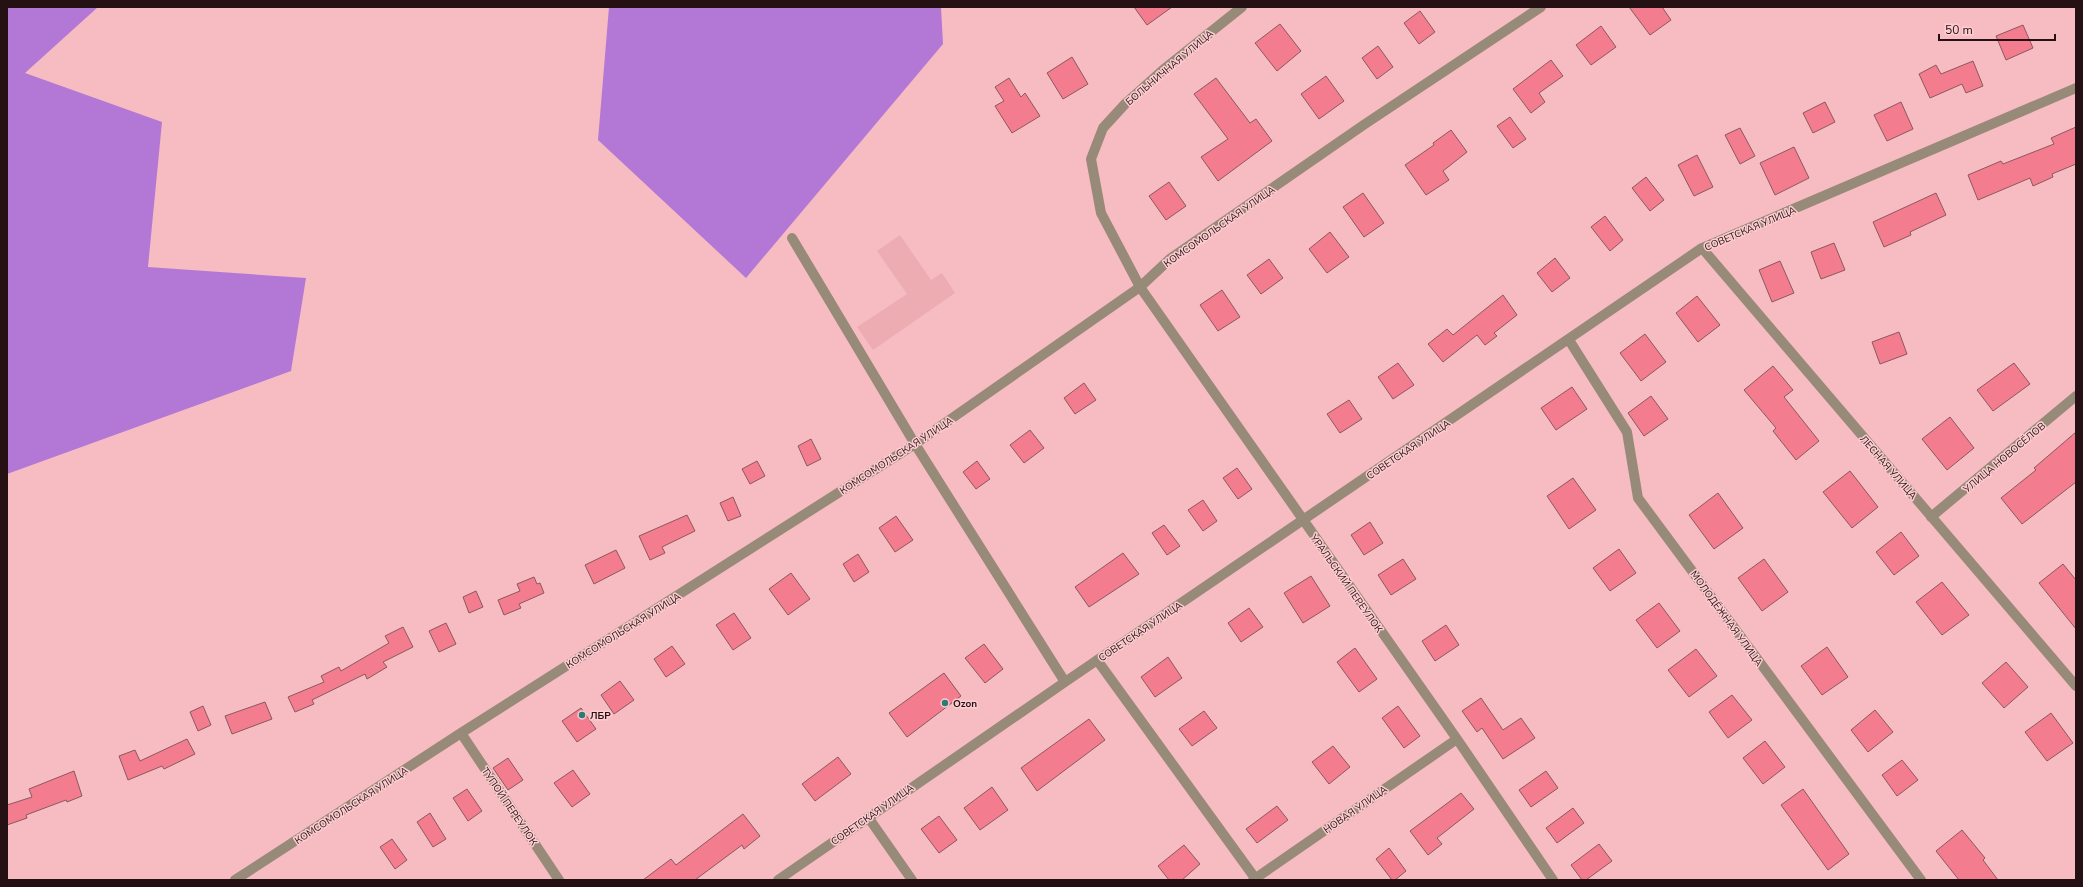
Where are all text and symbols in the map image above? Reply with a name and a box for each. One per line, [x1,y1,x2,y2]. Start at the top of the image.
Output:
scale bar [1939,16,2055,42]
text: 50 m [1945,22,1973,38]
street label: БОЛЬНИЧНАЯ УЛИЦА [1123,26,1217,109]
street label: КОМСОМОЛЬСКАЯ УЛИЦА [1161,183,1279,271]
street label: СОВЕТСКАЯ УЛИЦА [1702,203,1799,255]
street label: КОМСОМОЛЬСКАЯ УЛИЦА [837,413,957,498]
street label: СОВЕТСКАЯ УЛИЦА [1364,416,1454,483]
street label: УЛИЦА НОВОСЁЛОВ [1960,419,2049,497]
street label: ЛЕСНАЯ УЛИЦА [1857,433,1920,503]
street label: УРАЛЬСКИЙ ПЕРЕУЛОК [1306,531,1386,636]
street label: МОЛОДЁЖНАЯ УЛИЦА [1687,568,1766,670]
street label: КОМСОМОЛЬСКАЯ УЛИЦА [563,589,684,672]
street label: СОВЕТСКАЯ УЛИЦА [1096,598,1186,665]
place label: Ozon [953,697,977,711]
marker: Ozon [940,698,950,708]
place label: ЛБР [590,709,611,723]
marker: ЛБР [577,710,587,720]
street label: КОМСОМОЛЬСКАЯ УЛИЦА [292,763,412,848]
street label: ТУПОЙ ПЕРЕУЛОК [478,765,541,849]
street label: СОВЕТСКАЯ УЛИЦА [828,780,917,849]
street label: НОВАЯ УЛИЦА [1321,782,1391,837]

